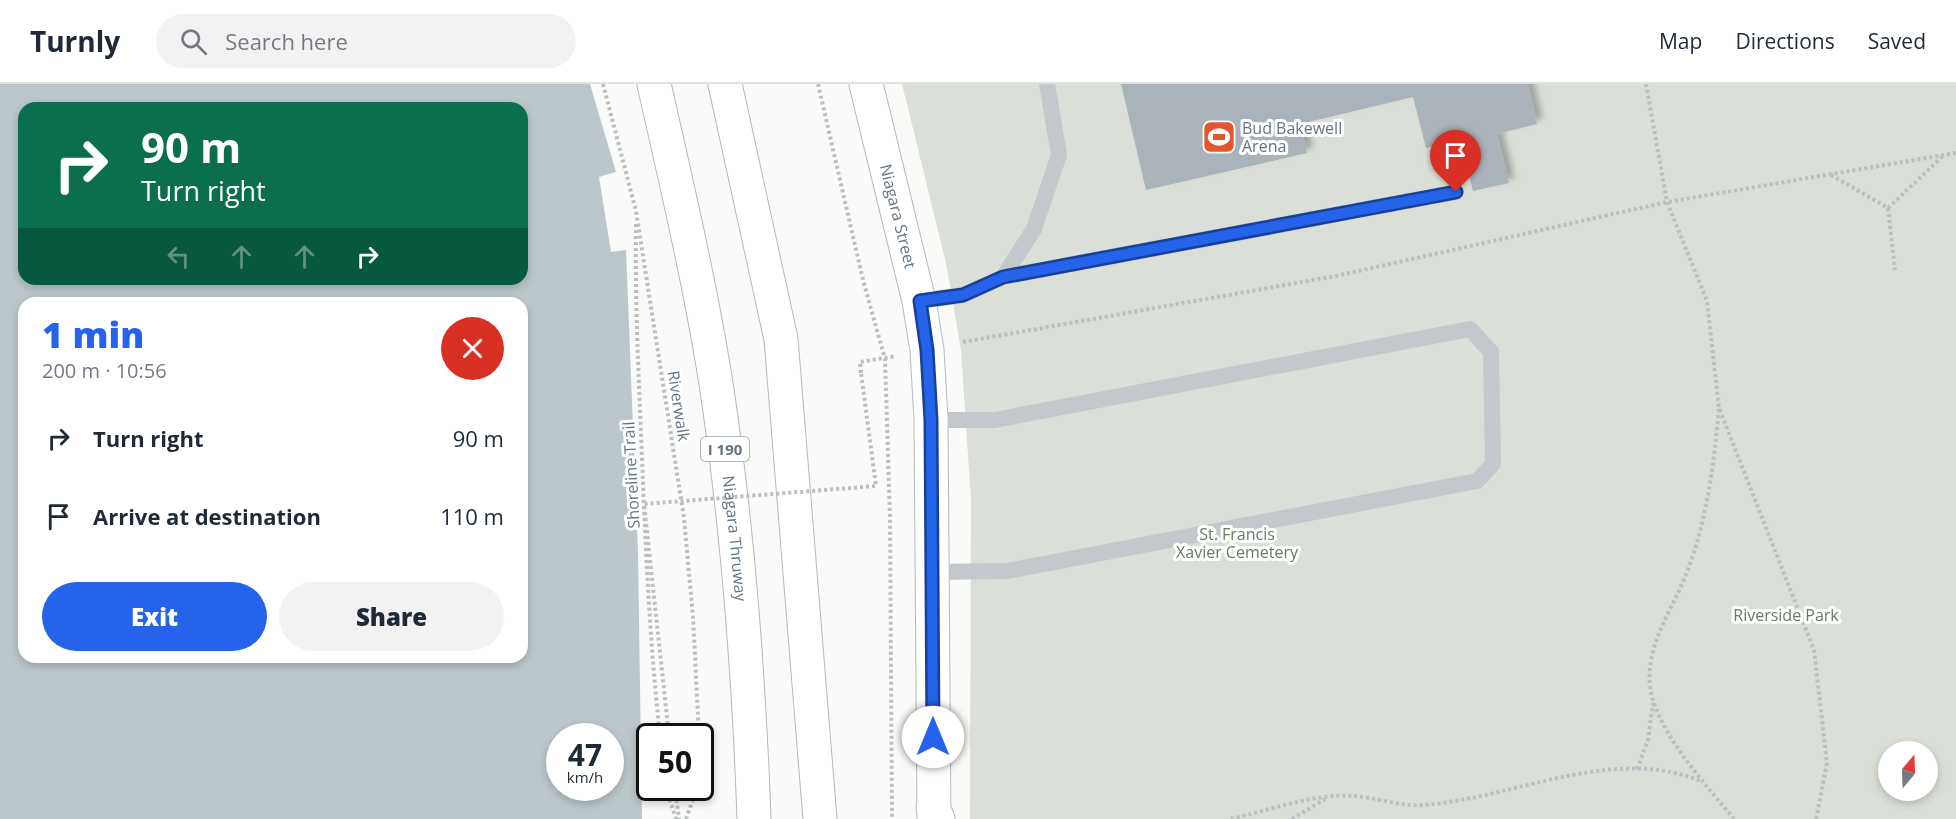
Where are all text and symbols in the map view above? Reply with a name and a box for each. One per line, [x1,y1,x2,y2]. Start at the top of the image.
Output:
search box [156,14,576,68]
text: Turnly [30,22,120,60]
icon: search [177,25,210,58]
text: Search here [225,26,348,56]
text: Map [1659,27,1702,55]
text: Directions [1735,27,1835,55]
text: Saved [1868,27,1926,55]
place label: Bud Bakewell Arena [1242,117,1342,157]
text: 90 m [141,118,241,175]
sports icon: Bud Bakewell Arena [1201,119,1237,155]
icon: right [42,126,120,204]
pin [1430,130,1481,192]
icon: arrive [1439,139,1472,172]
street label: Niagara Street [875,162,922,271]
text: Turn right [141,172,266,209]
icon: left [162,240,195,273]
icon: ahead [225,240,258,273]
icon: ahead [288,240,321,273]
icon: right [351,240,384,273]
text: 1 min [42,310,144,359]
button: close [441,317,504,380]
text: 200 m · 10:56 [42,357,167,384]
street label: Riverwalk [663,369,696,443]
street label: Shoreline Trail [617,421,645,529]
icon: right [42,422,75,455]
text: Turn right [93,423,204,453]
text: 90 m [453,423,504,453]
road number: I 190 [701,437,749,461]
street label: Niagara Thruway [718,474,752,603]
icon: arrive [42,500,75,533]
text: Arrive at destination [93,501,321,531]
text: 110 m [440,501,504,531]
park label: St. Francis Xavier Cemetery [1176,523,1299,563]
button: Exit [42,582,267,651]
button: Share [279,582,504,651]
park label: Riverside Park [1733,604,1839,626]
position arrow [901,705,965,769]
speed limit sign: 50 [636,723,714,801]
text: 47 [568,734,602,775]
north arrow [1878,741,1938,801]
map controls [1878,741,1938,801]
text: km/h [567,767,603,787]

